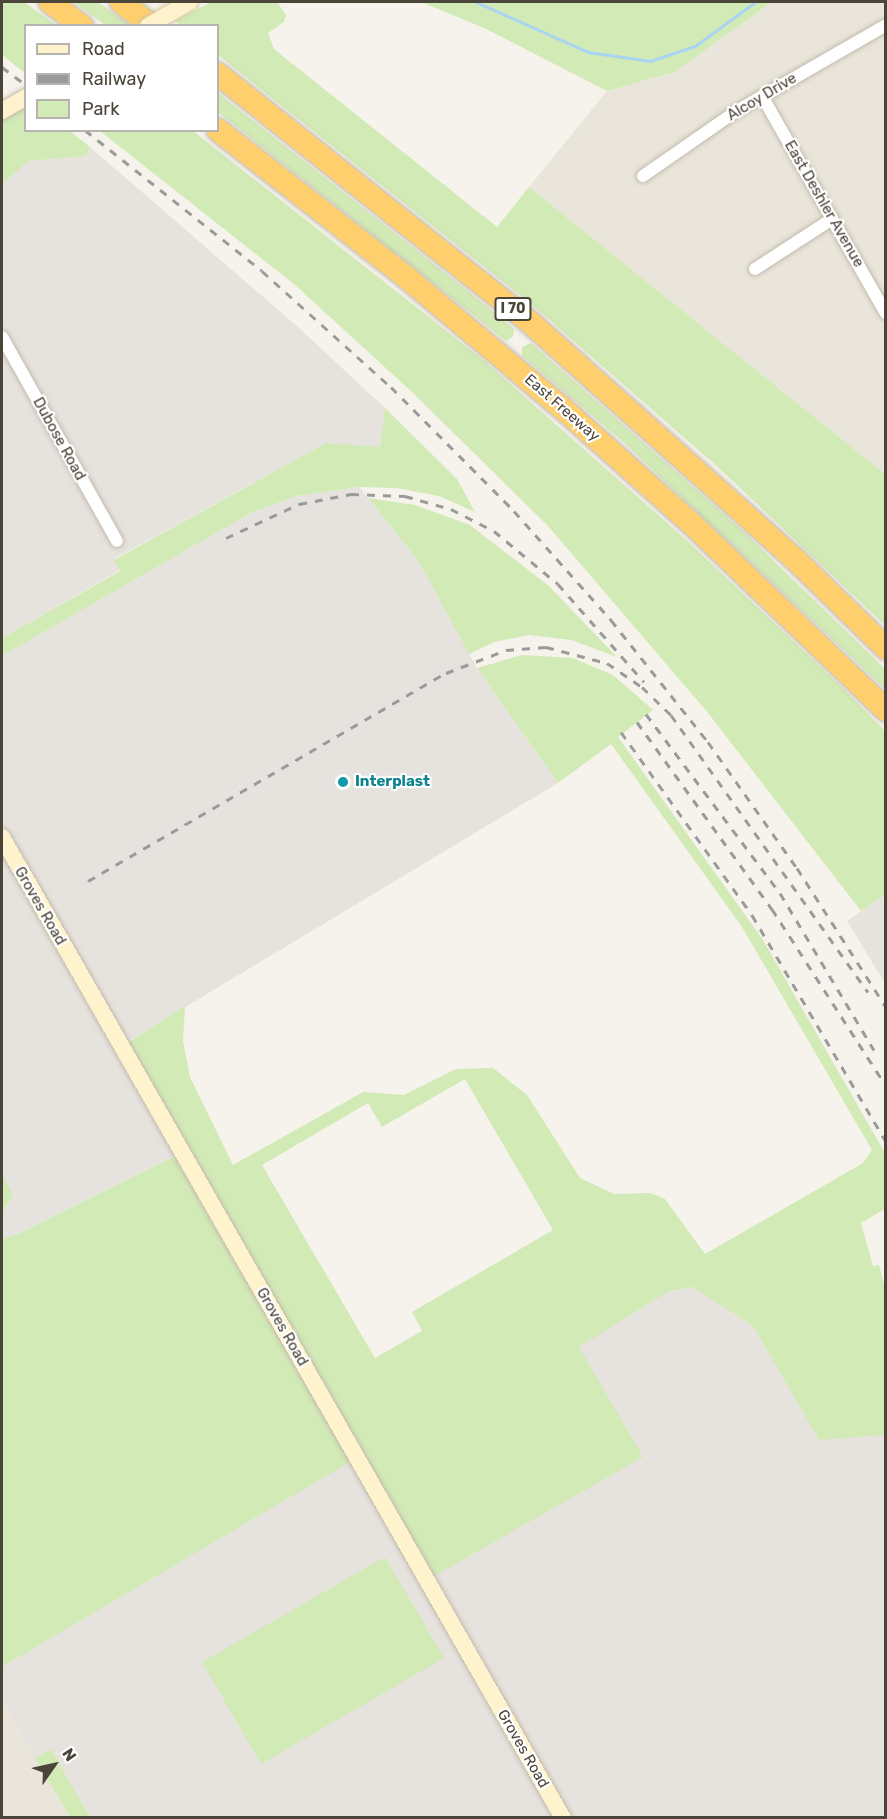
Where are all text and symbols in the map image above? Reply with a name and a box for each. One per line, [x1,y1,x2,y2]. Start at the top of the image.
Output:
legend [24,24,219,132]
text: Road [82,38,125,60]
text: Railway [82,68,146,90]
street label: Alcoy Drive [724,69,800,125]
text: Park [82,98,119,120]
street label: East Deshler Avenue [780,137,868,271]
road number: I 70 [494,298,532,320]
street label: East Freeway [521,371,603,445]
street label: Dubose Road [29,394,89,484]
place label: Interplast [355,773,430,791]
marker: Interplast [336,775,350,789]
street label: Groves Road [10,864,70,948]
street label: Groves Road [252,1285,312,1369]
street label: Groves Road [493,1707,553,1791]
north arrow [24,1735,84,1795]
text: N [58,1745,80,1765]

